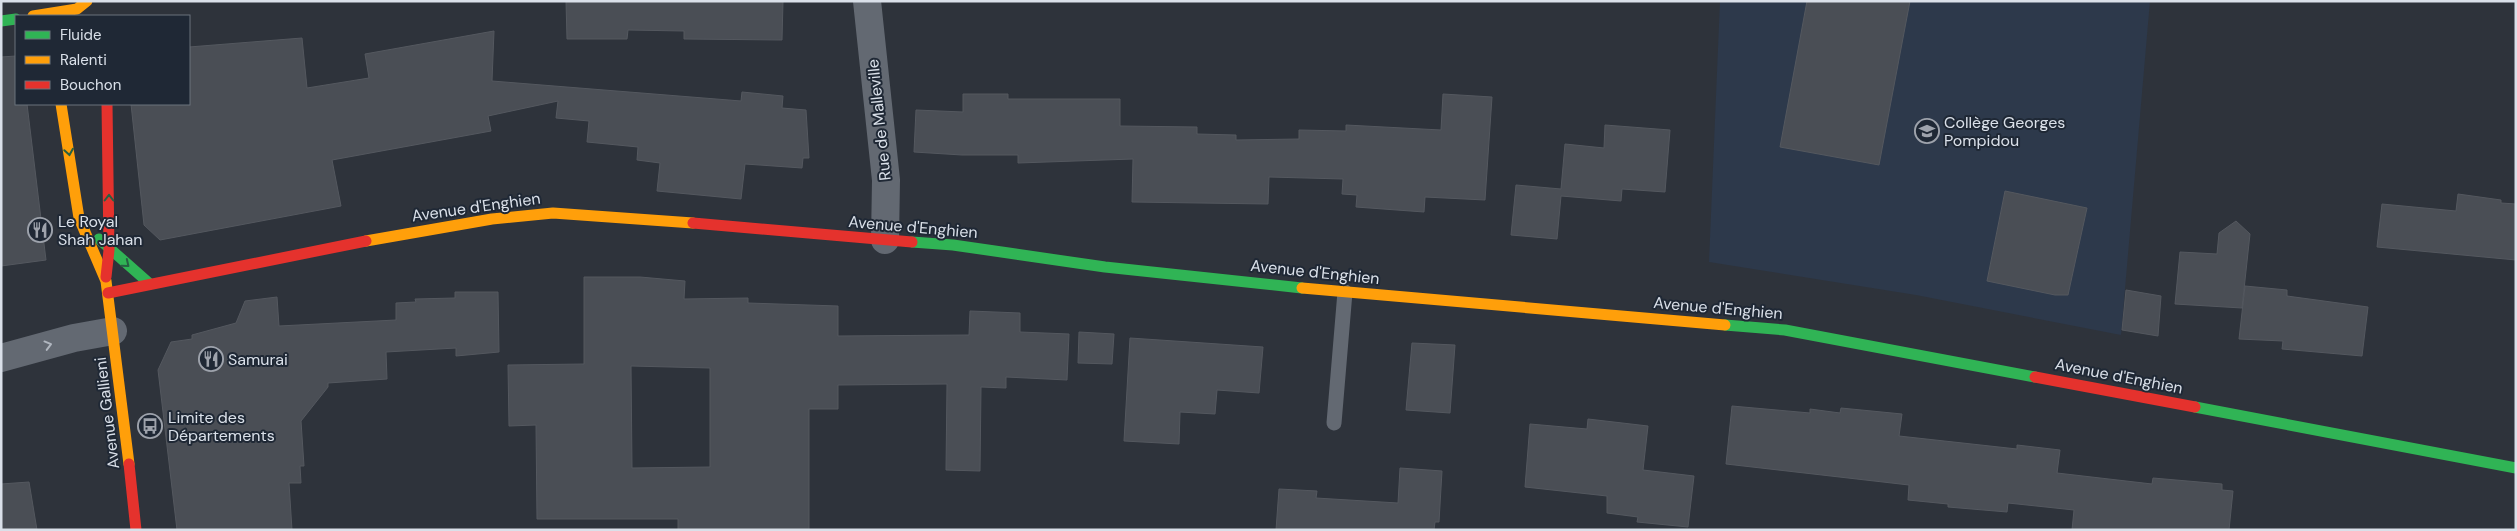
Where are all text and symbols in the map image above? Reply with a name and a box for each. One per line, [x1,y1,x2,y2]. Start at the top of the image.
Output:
legend [15,15,190,105]
text: Fluide [60,25,102,45]
text: Ralenti [60,50,107,70]
street label: Rue de Malleville [862,58,896,182]
text: Bouchon [60,75,121,95]
place label: Collège Georges Pompidou [1944,112,2065,151]
school or university icon: Collège Georges Pompidou [1914,118,1940,144]
one-way arrow [63,148,73,156]
street label: Avenue d'Enghien [410,188,542,226]
one-way arrow [104,193,114,201]
place label: Le Royal Shah Jahan [58,211,142,250]
street label: Avenue d'Enghien [847,211,979,243]
restaurant icon: Le Royal Shah Jahan [27,217,53,243]
street label: Avenue d'Enghien [1249,255,1381,289]
one-way arrow [120,258,129,266]
street label: Avenue d'Enghien [1652,292,1784,324]
one-way arrow [44,340,53,351]
restaurant icon: Samurai [198,346,224,372]
place label: Samurai [228,349,288,370]
street label: Avenue d'Enghien [2053,353,2185,399]
street label: Avenue Gallieni [90,356,124,470]
place label: Limite des Départements [168,407,275,446]
bus stop icon: Limite des Départements [137,413,163,439]

